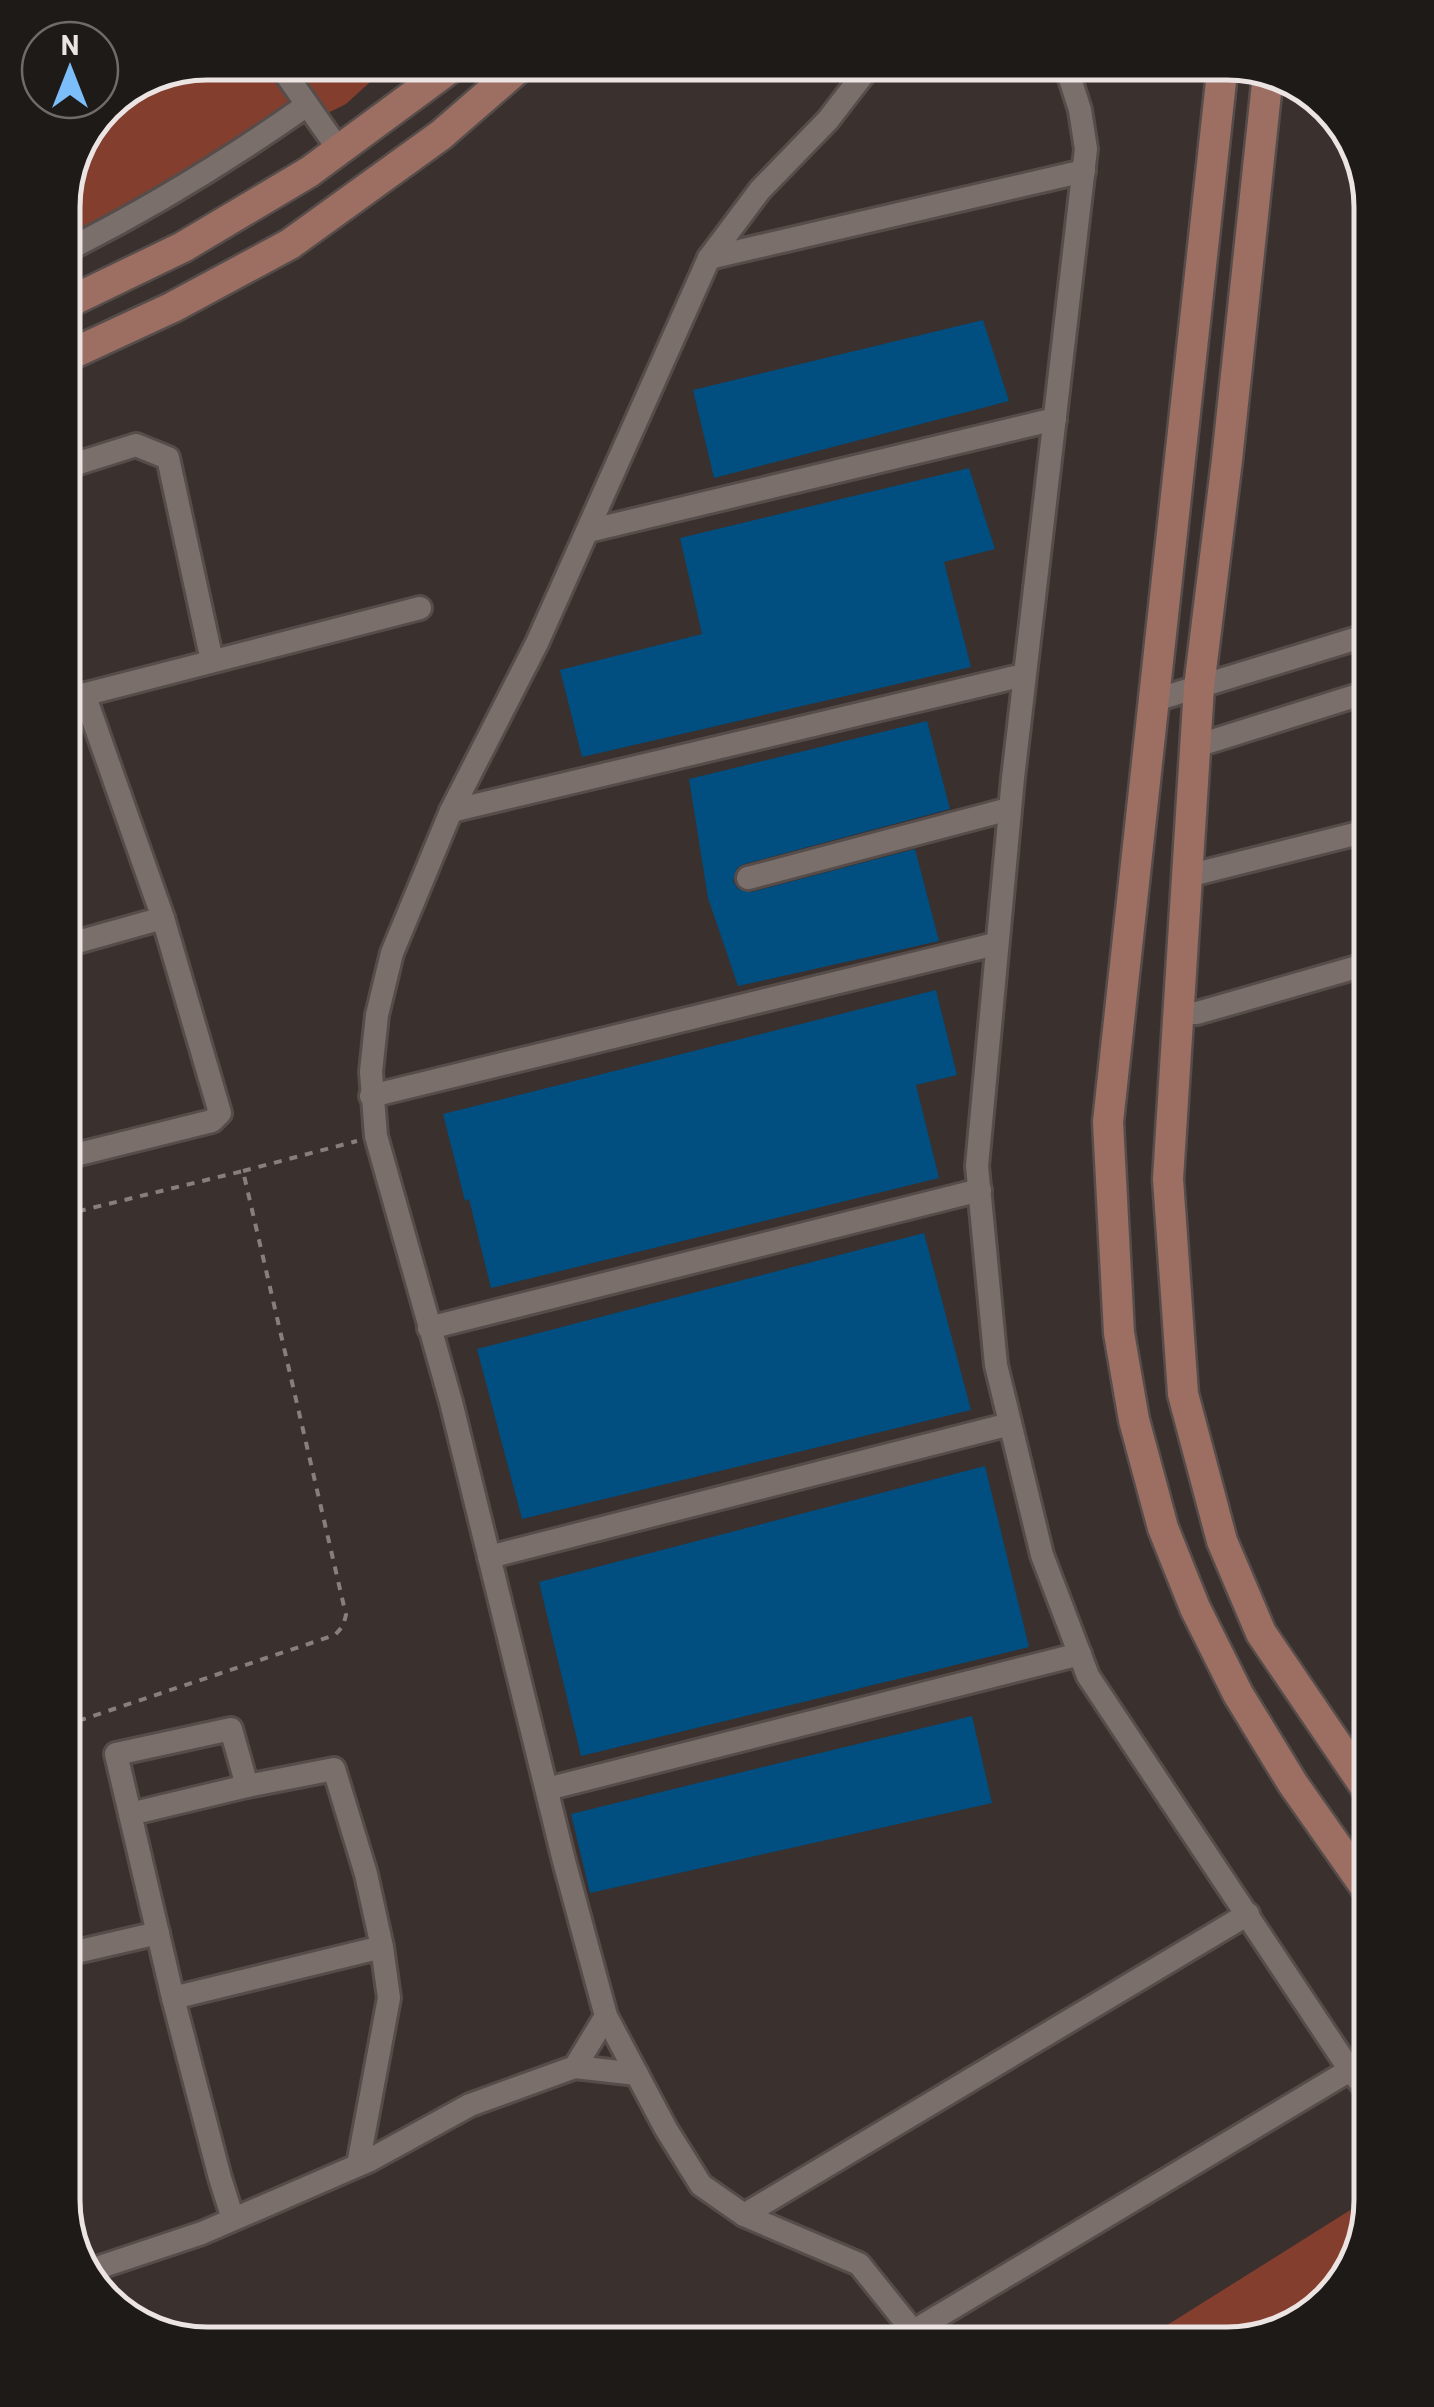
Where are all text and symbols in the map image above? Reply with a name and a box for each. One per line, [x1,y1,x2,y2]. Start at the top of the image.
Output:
north arrow [20,20,120,120]
text: N [61,27,79,61]

